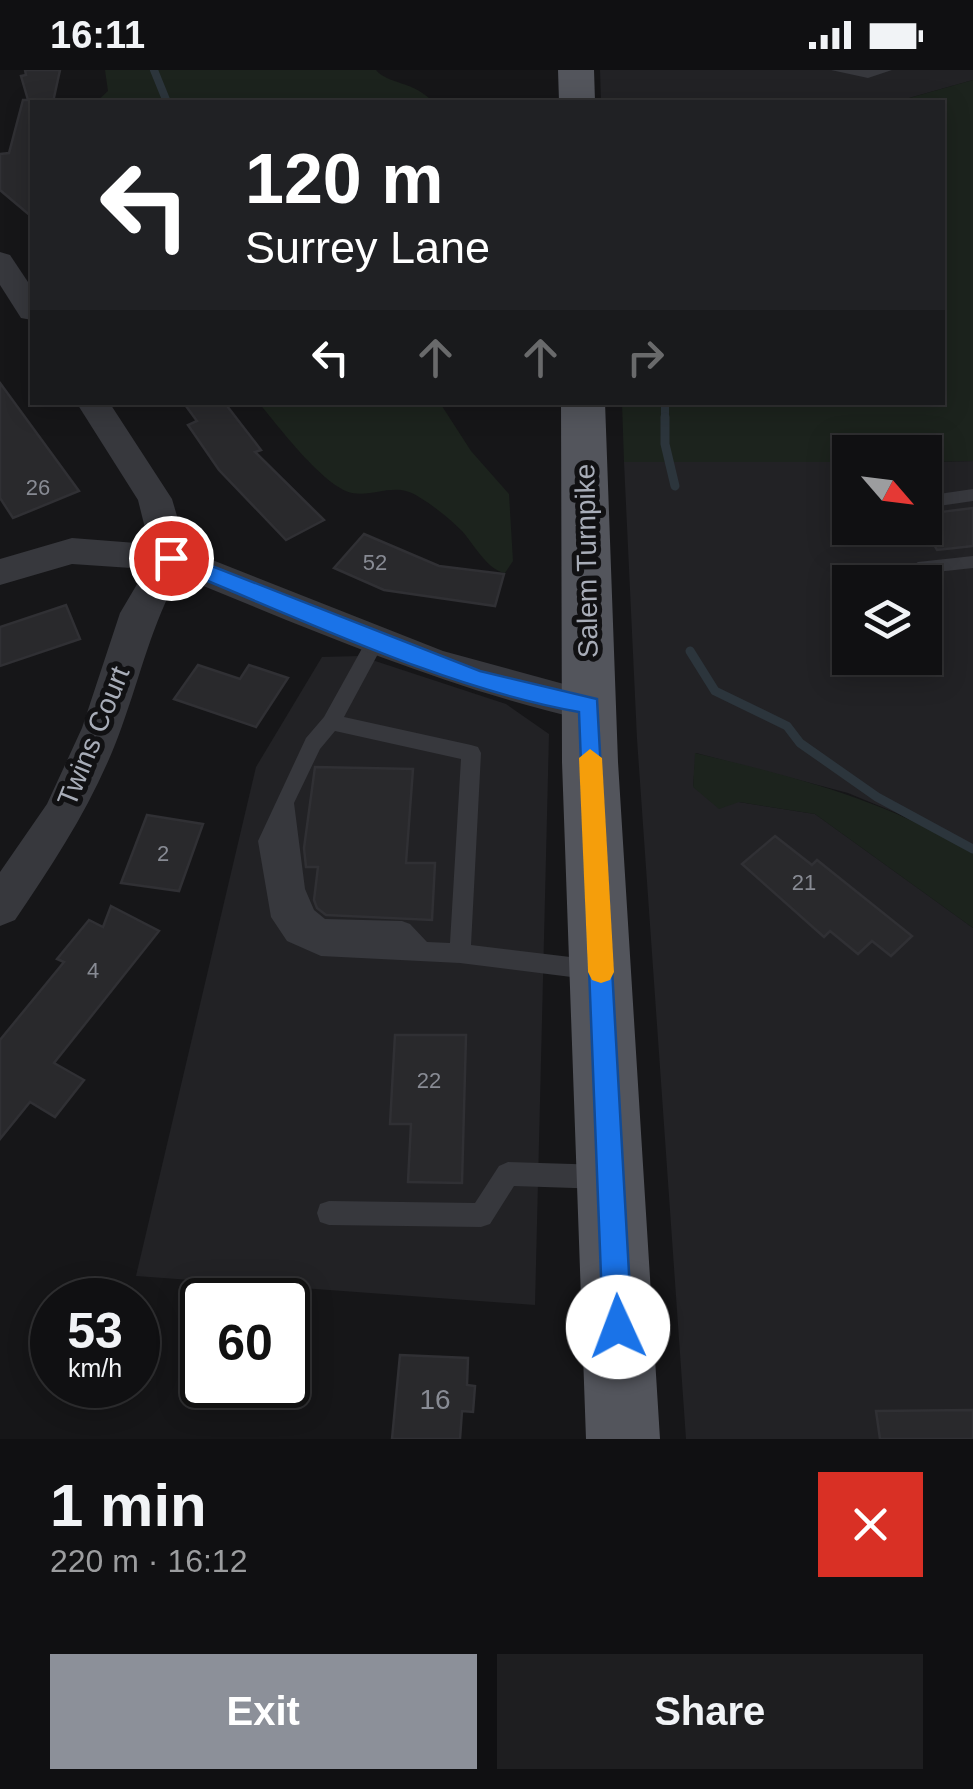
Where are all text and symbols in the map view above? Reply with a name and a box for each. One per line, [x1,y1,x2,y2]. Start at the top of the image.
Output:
text: 16:11 [50,14,145,56]
icon: left [80,140,210,270]
text: 120 m [245,140,443,218]
text: Surrey Lane [245,222,490,273]
icon: left [303,330,358,385]
icon: ahead [408,330,463,385]
icon: ahead [513,330,568,385]
icon: right [618,330,673,385]
north arrow [832,435,942,545]
map controls [832,435,942,675]
street label: Salem Turnpike [569,463,604,659]
house number: 26 [26,475,50,500]
pin [129,516,214,601]
icon: arrive [144,531,199,586]
house number: 52 [363,550,387,575]
button: layers [832,565,942,675]
street label: Twins Court [51,662,136,811]
house number: 2 [157,841,169,866]
house number: 21 [792,870,816,895]
house number: 4 [87,958,99,983]
house number: 22 [417,1068,441,1093]
position arrow [566,1275,670,1379]
speed limit sign: 60 [180,1278,310,1408]
text: 53 [67,1303,123,1359]
text: km/h [68,1354,122,1382]
house number: 16 [419,1384,451,1415]
text: 1 min [50,1472,207,1539]
button: close [818,1472,923,1577]
text: 220 m · 16:12 [50,1543,247,1579]
button: Exit [50,1654,477,1769]
button: Share [497,1654,923,1769]

